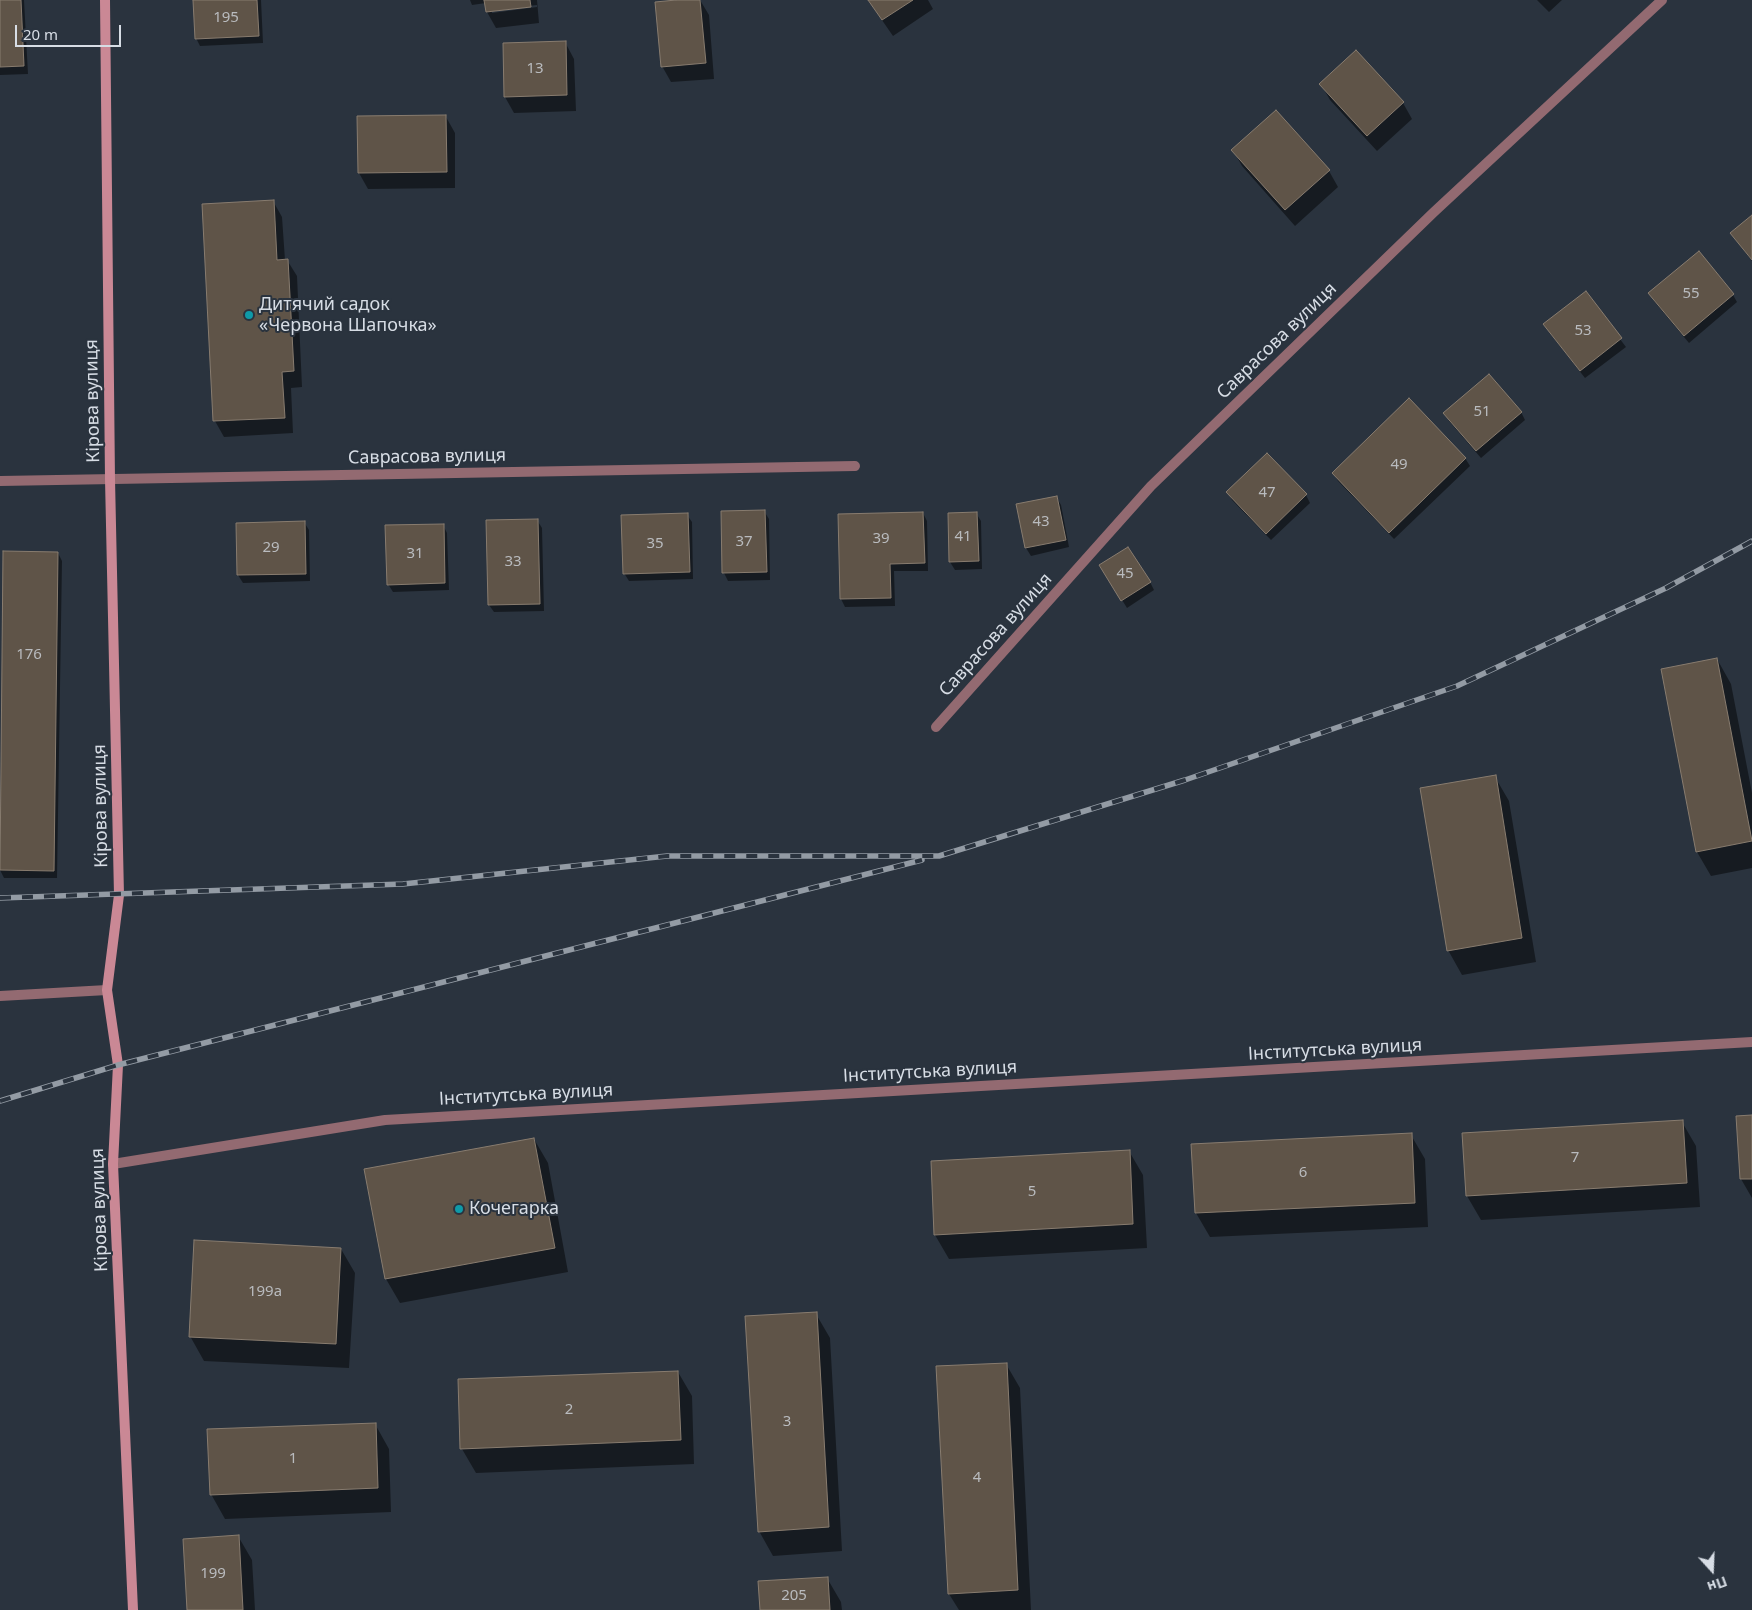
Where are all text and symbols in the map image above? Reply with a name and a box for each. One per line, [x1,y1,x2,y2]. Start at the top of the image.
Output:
house number: 195 [213,9,239,27]
scale bar [18,15,124,47]
text: 20 m [23,24,58,44]
house number: 13 [526,60,544,78]
street label: Саврасова вулиця [1213,278,1341,404]
house number: 55 [1682,285,1700,303]
place label: Дитячий садок «Червона Шапочка» [259,294,437,336]
marker: Дитячий садок «Червона Шапочка» [243,309,255,321]
house number: 53 [1574,322,1592,340]
street label: Кірова вулиця [81,339,105,463]
house number: 51 [1473,403,1491,421]
street label: Саврасова вулиця [348,445,506,469]
house number: 49 [1390,456,1408,474]
house number: 47 [1258,484,1276,502]
house number: 43 [1032,513,1050,531]
house number: 41 [954,528,972,546]
house number: 39 [872,530,890,548]
house number: 37 [735,533,753,551]
house number: 35 [646,535,664,553]
house number: 29 [262,539,280,557]
house number: 31 [406,545,424,563]
house number: 33 [504,553,522,571]
house number: 45 [1116,565,1134,583]
street label: Саврасова вулиця [935,569,1057,701]
house number: 176 [16,646,42,664]
street label: Кірова вулиця [89,744,113,868]
street label: Інститутська вулиця [1247,1035,1423,1065]
street label: Інститутська вулиця [842,1057,1018,1087]
street label: Інститутська вулиця [438,1080,614,1110]
street label: Кірова вулиця [87,1148,113,1272]
house number: 7 [1571,1149,1579,1167]
house number: 6 [1299,1164,1307,1182]
house number: 5 [1028,1183,1036,1201]
place label: Кочегарка [469,1198,559,1220]
marker: Кочегарка [453,1203,465,1215]
house number: 199а [248,1283,282,1301]
house number: 2 [565,1401,573,1419]
house number: 3 [783,1413,791,1431]
house number: 1 [289,1450,297,1468]
house number: 4 [973,1469,981,1487]
north arrow [1687,1545,1737,1595]
house number: 199 [200,1565,226,1583]
text: Пн [1705,1572,1730,1597]
house number: 205 [781,1587,807,1605]

